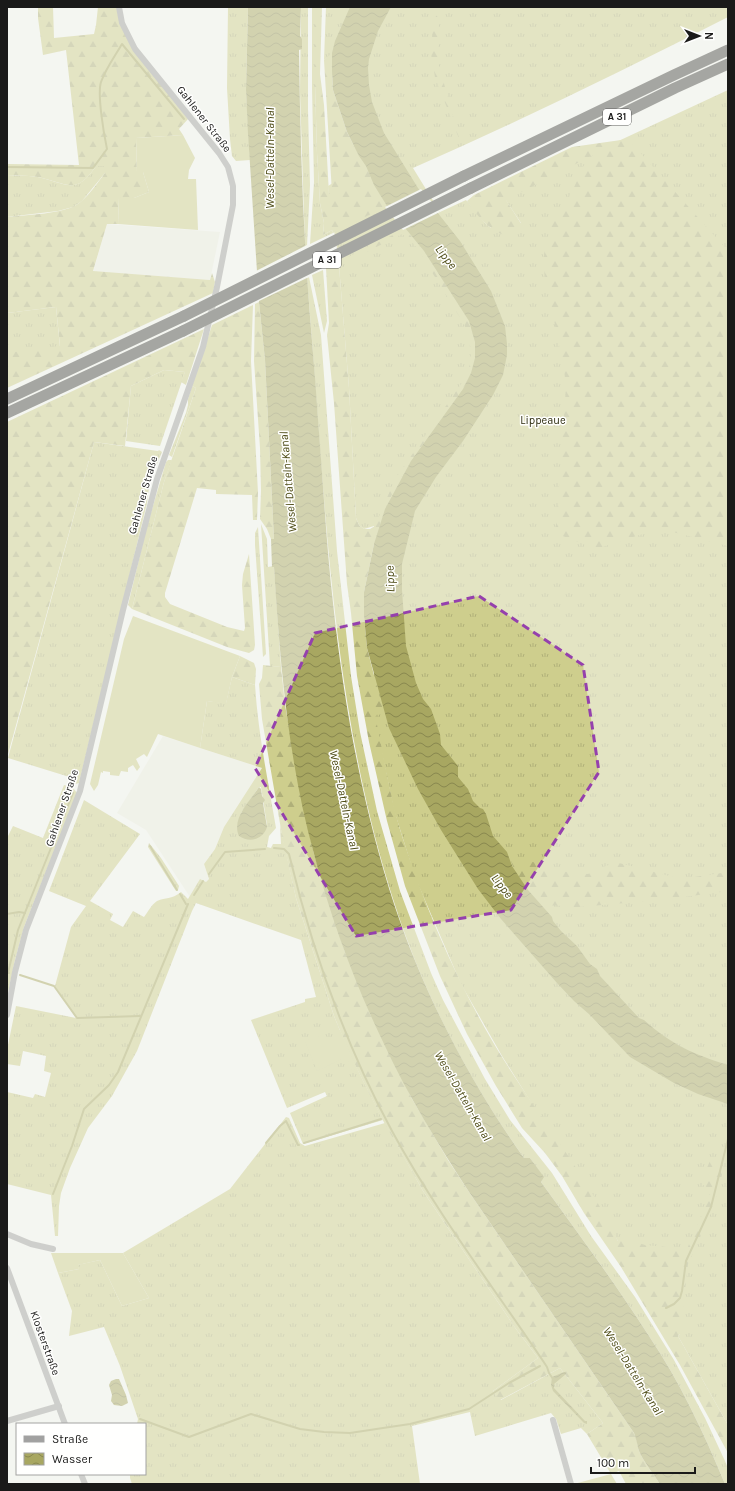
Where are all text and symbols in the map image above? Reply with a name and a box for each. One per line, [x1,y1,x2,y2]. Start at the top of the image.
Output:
north arrow [679,16,719,56]
text: N [702,32,715,40]
street label: Gahlener Straße [174,83,234,155]
water label: Wesel-Datteln-Kanal [263,107,277,209]
road number: A 31 [603,109,631,125]
water label: Lippe [432,242,460,272]
road number: A 31 [313,252,341,268]
park label: Lippeaue [520,414,566,427]
water label: Wesel-Datteln-Kanal [277,431,299,533]
street label: Gahlener Straße [126,454,160,536]
water label: Lippe [383,565,397,593]
water label: Wesel-Datteln-Kanal [327,749,361,851]
street label: Gahlener Straße [43,767,81,848]
water label: Lippe [488,871,516,901]
water label: Wesel-Datteln-Kanal [432,1049,494,1143]
street label: Klosterstraße [27,1309,63,1377]
water label: Wesel-Datteln-Kanal [600,1324,666,1418]
legend [16,1423,146,1475]
text: Straße [52,1432,88,1446]
scale bar [591,1449,695,1475]
text: Wasser [52,1452,93,1466]
text: 100 m [597,1456,629,1470]

